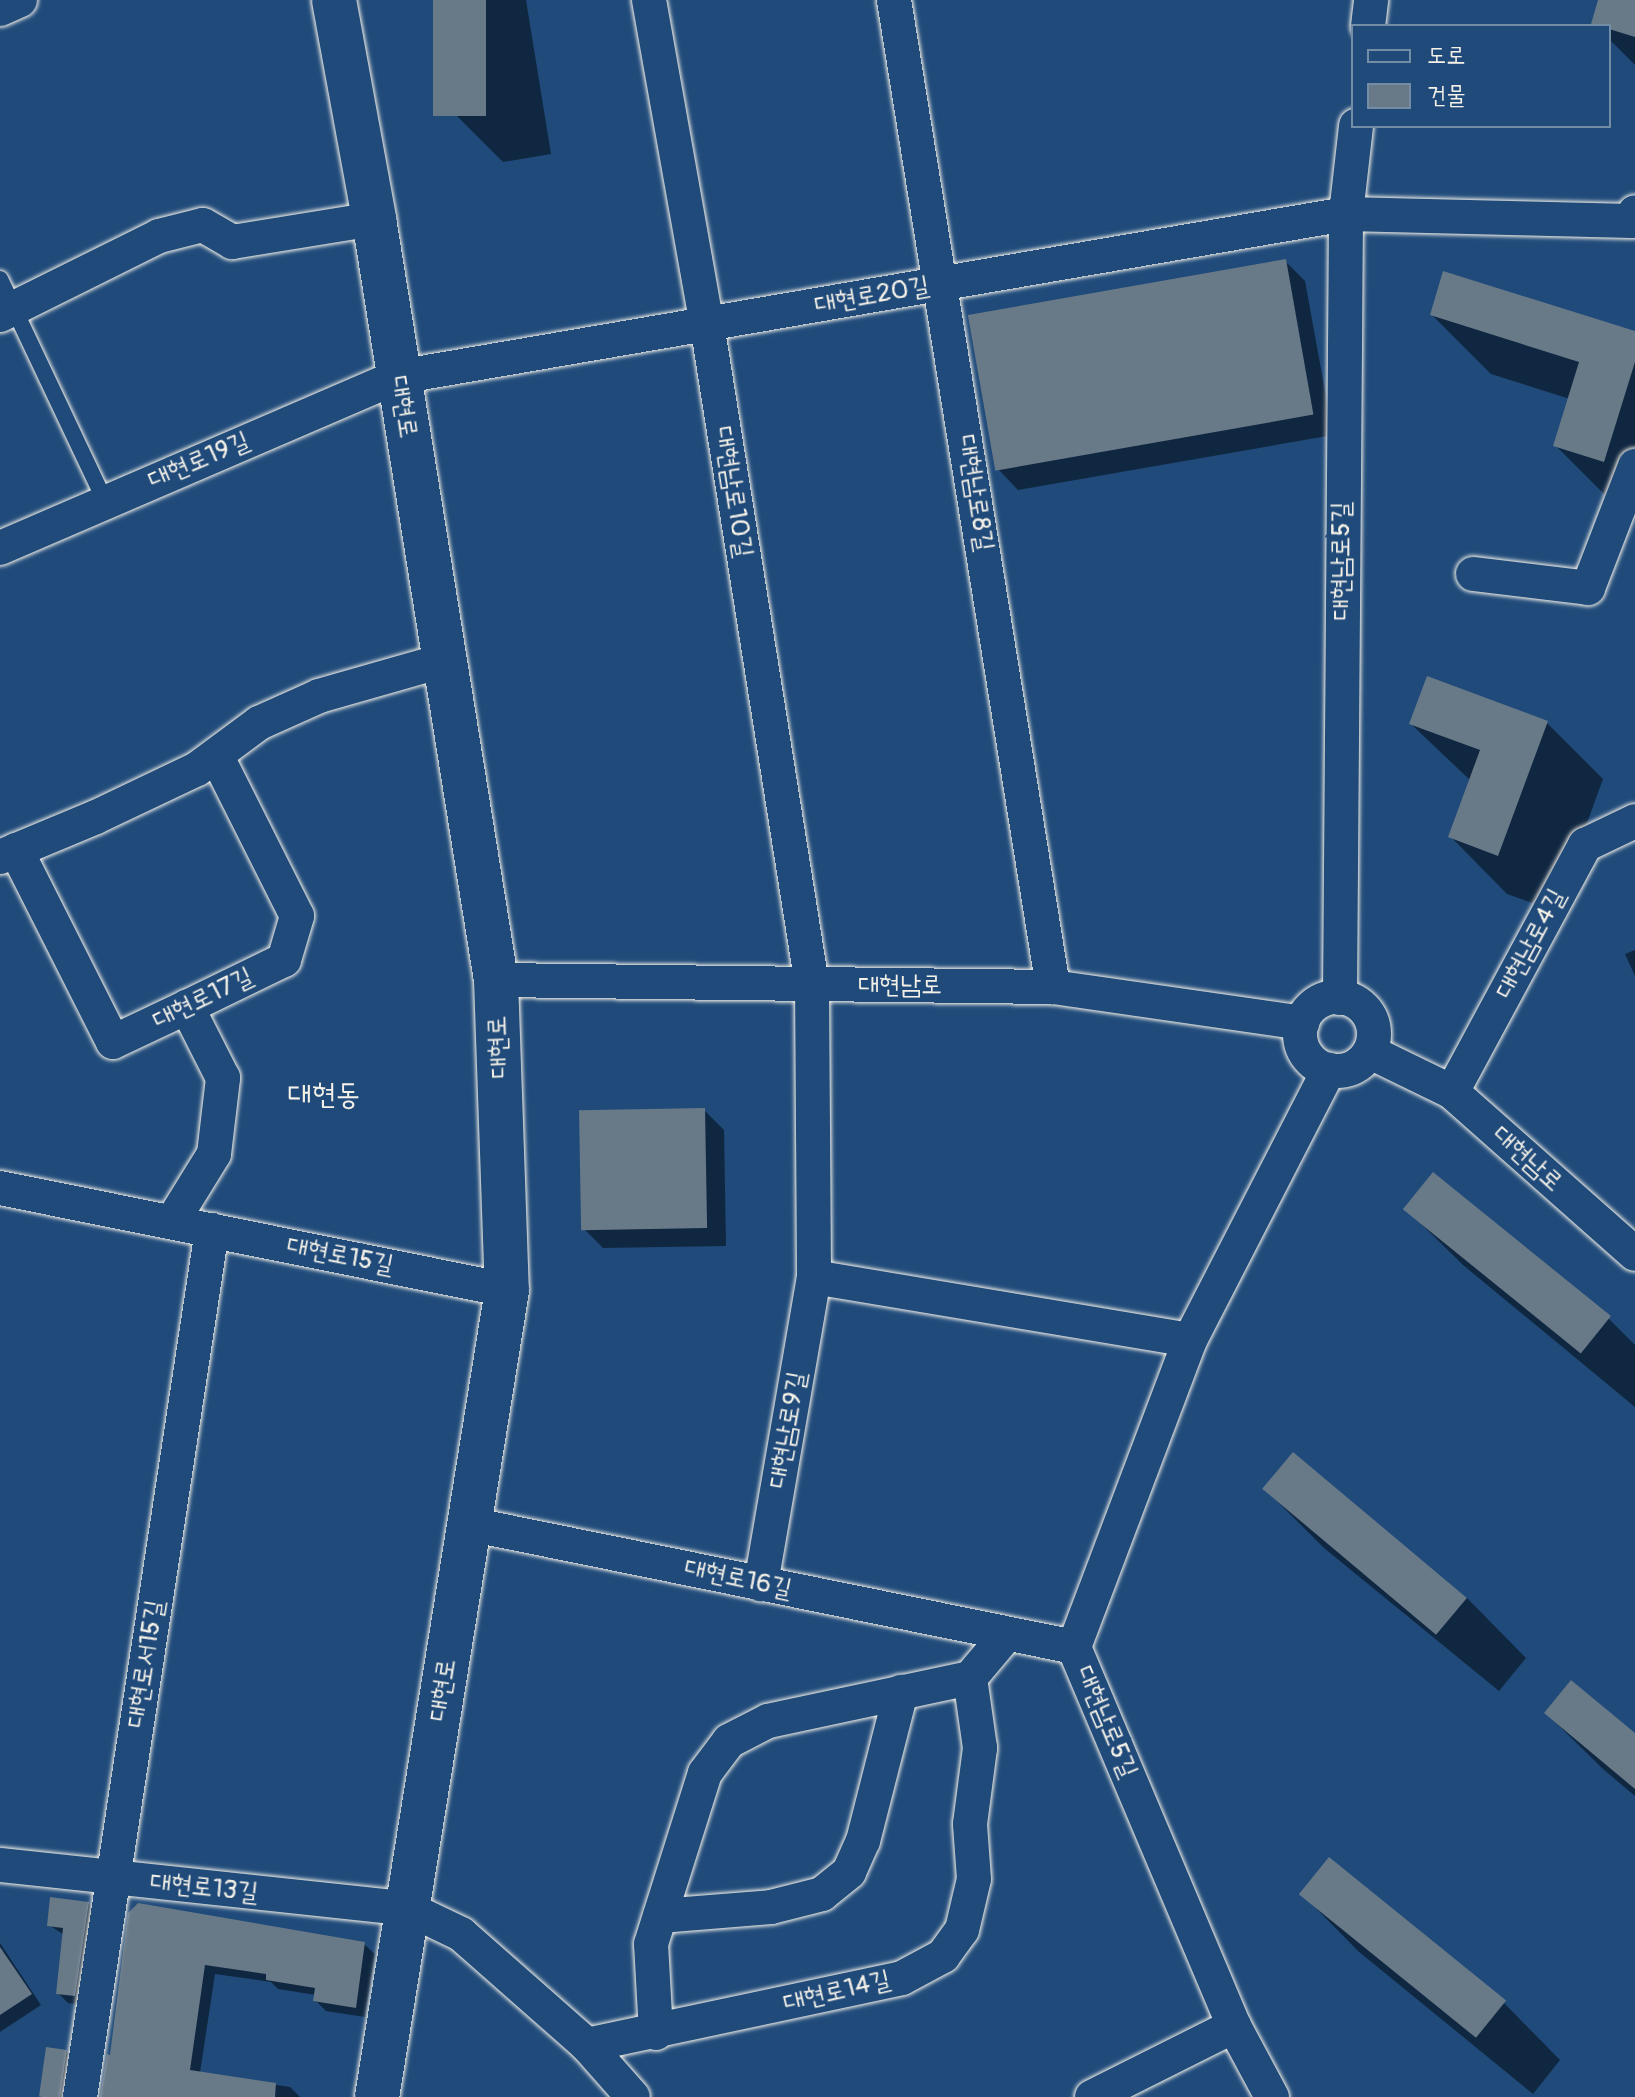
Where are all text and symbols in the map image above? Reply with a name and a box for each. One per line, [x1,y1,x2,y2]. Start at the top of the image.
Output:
legend [1351,24,1611,128]
text: 도로 [1427,41,1466,70]
text: 건물 [1427,81,1466,110]
street label: 대현로20길 [812,271,932,321]
street label: 대현로 [383,374,423,440]
street label: 대현남로10길 [707,424,759,560]
street label: 대현로19길 [144,426,254,496]
street label: 대현남로8길 [950,432,1000,554]
street label: 대현남로5길 [1326,502,1358,620]
street label: 대현남로4길 [1489,884,1573,1004]
street label: 대현로17길 [148,961,258,1037]
street label: 대현남로 [858,970,942,1002]
street label: 대현로 [482,1015,516,1079]
district label: 대현동 [288,1077,360,1113]
street label: 대현남로 [1485,1119,1569,1199]
street label: 대현로15길 [284,1230,396,1282]
street label: 대현남로9길 [762,1369,814,1491]
street label: 대현로16길 [681,1552,795,1606]
street label: 대현로서15길 [121,1598,171,1730]
street label: 대현로 [423,1657,463,1723]
street label: 대현남로5길 [1068,1661,1144,1783]
street label: 대현로13길 [148,1867,260,1909]
street label: 대현로14길 [780,1965,894,2019]

